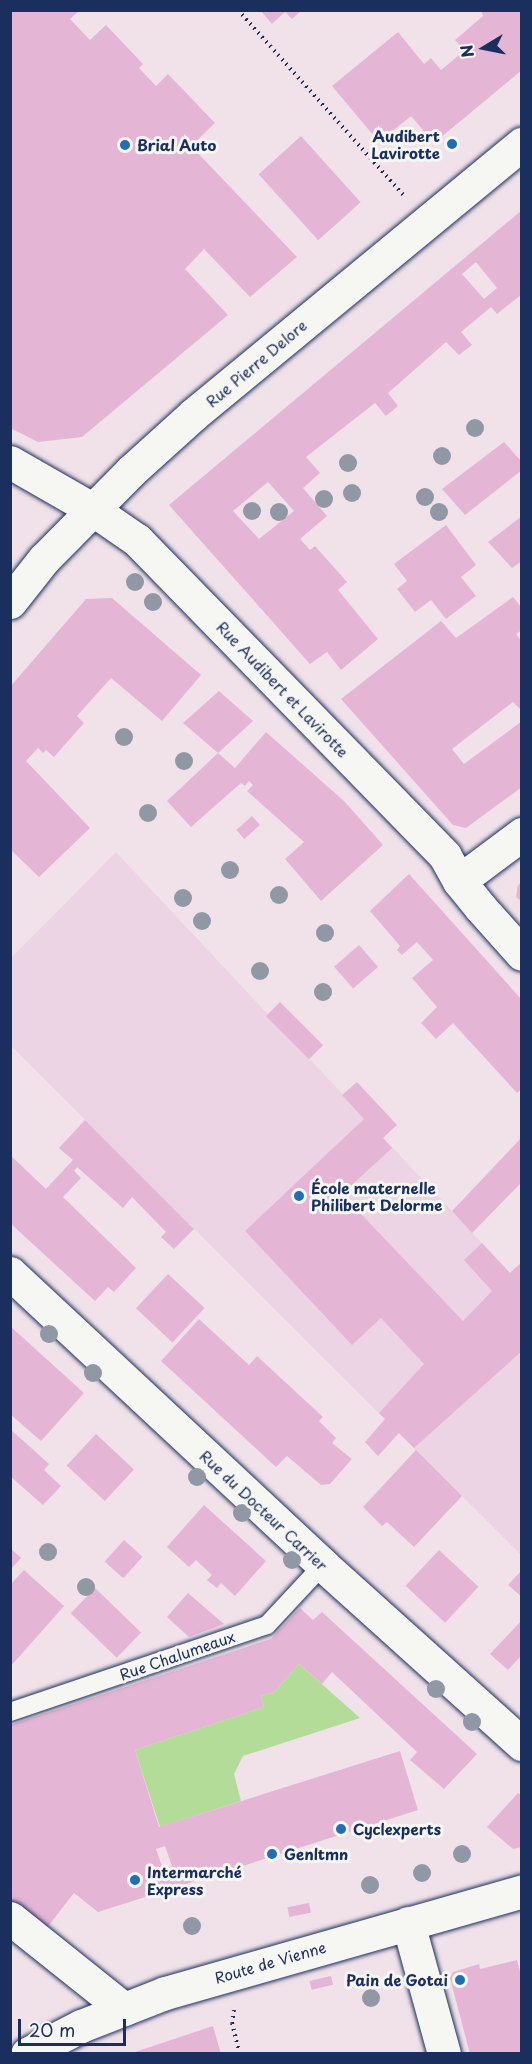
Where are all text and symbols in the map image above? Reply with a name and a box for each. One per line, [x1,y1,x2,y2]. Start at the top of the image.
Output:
north arrow [454,18,514,78]
text: N [453,43,479,59]
place label: Audibert Lavirotte [371,126,440,161]
place label: Brial Auto [137,136,217,154]
marker: Audibert Lavirotte [445,137,459,151]
marker: Brial Auto [118,138,132,152]
street label: Rue Pierre Delore [201,315,311,411]
street label: Rue Audibert et Lavirotte [213,617,353,761]
place label: École maternelle Philibert Delorme [311,1178,443,1213]
marker: École maternelle Philibert Delorme [292,1189,306,1203]
street label: Rue du Docteur Carrier [196,1445,332,1575]
street label: Rue Chalumeaux [116,1627,238,1683]
place label: Cyclexperts [353,1820,441,1838]
marker: Cyclexperts [334,1822,348,1836]
place label: Genltmn [284,1845,348,1863]
marker: Genltmn [265,1847,279,1861]
place label: Intermarché Express [147,1862,242,1897]
marker: Intermarché Express [128,1873,142,1887]
street label: Route de Vienne [212,1937,328,1987]
place label: Pain de Gotai [346,1971,448,1989]
marker: Pain de Gotai [453,1973,467,1987]
scale bar [21,2007,129,2045]
text: 20 m [29,2016,75,2043]

